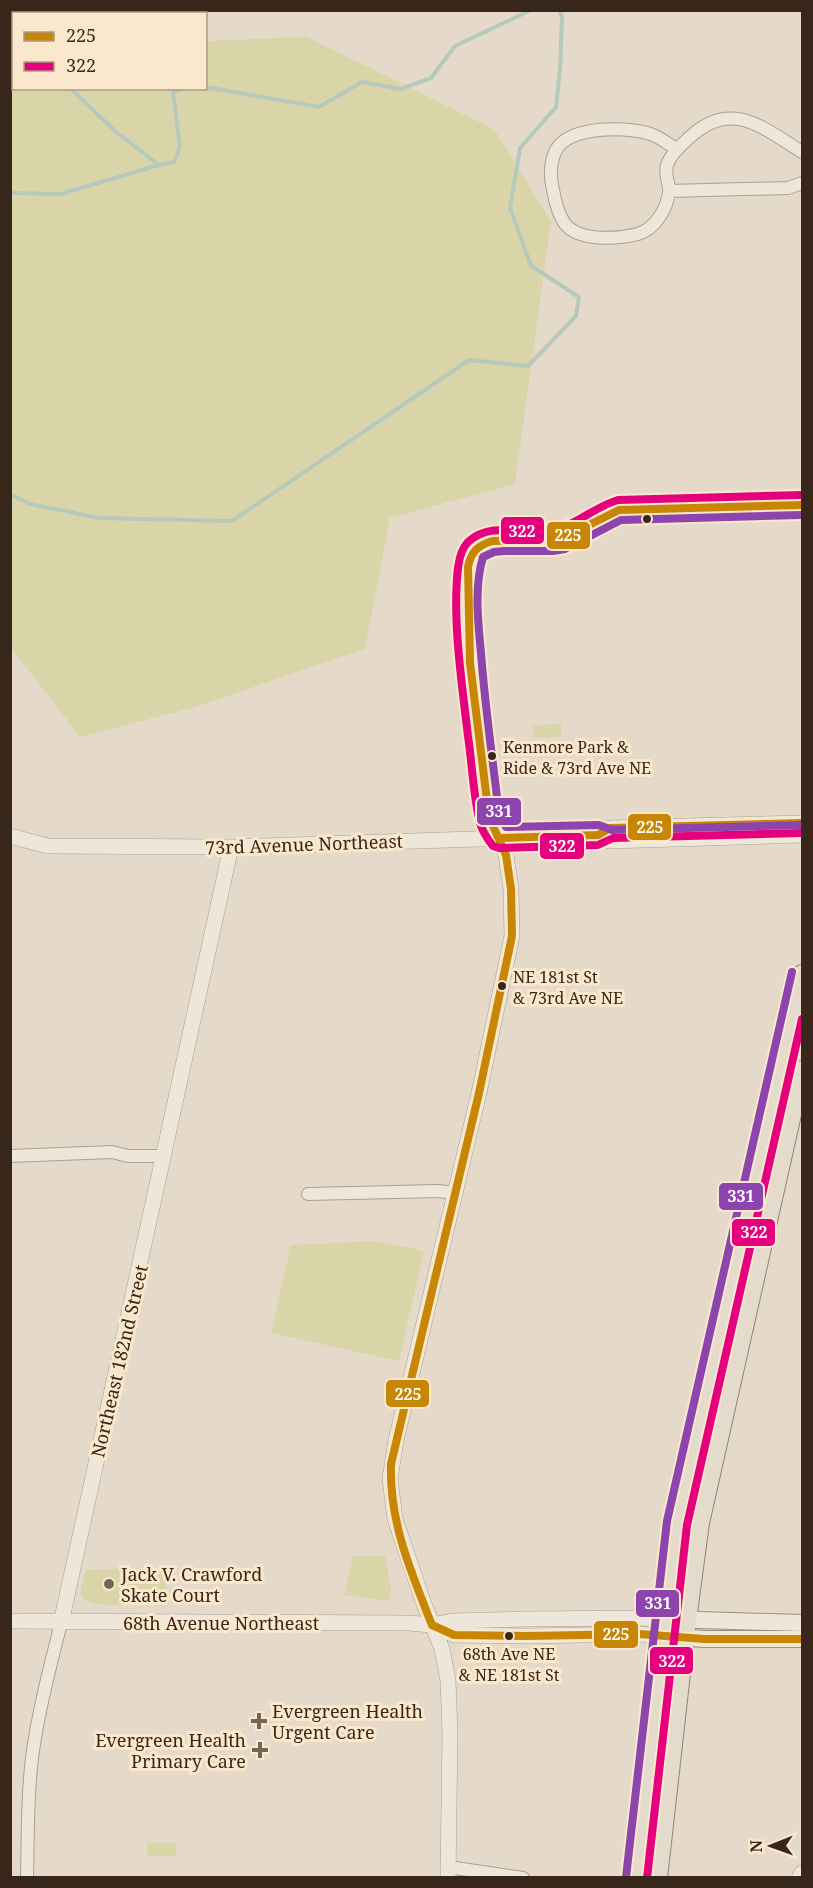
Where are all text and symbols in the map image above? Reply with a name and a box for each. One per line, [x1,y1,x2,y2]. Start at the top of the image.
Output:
legend [12,12,207,90]
text: 225 [66,23,96,47]
text: 322 [66,53,96,77]
unlabelled marker [641,513,653,525]
line badge: 322 [500,516,545,545]
text: 322 [508,520,536,542]
line badge: 225 [546,521,591,550]
text: 225 [554,524,582,546]
place label: Kenmore Park & Ride & 73rd Ave NE [503,736,651,779]
marker: Kenmore Park & Ride & 73rd Ave NE [486,750,498,762]
line badge: 331 [476,797,522,826]
text: 331 [485,800,513,822]
line badge: 225 [627,813,672,841]
text: 225 [636,816,664,838]
street label: 73rd Avenue Northeast [205,829,403,859]
line badge: 322 [539,832,585,860]
text: 322 [548,835,576,857]
place label: NE 181st St & 73rd Ave NE [513,966,623,1009]
marker: NE 181st St & 73rd Ave NE [496,980,508,992]
line badge: 331 [718,1182,764,1211]
text: 331 [727,1185,755,1207]
line badge: 322 [731,1218,776,1247]
text: 322 [740,1221,768,1243]
street label: Northeast 182nd Street [85,1262,153,1460]
line badge: 225 [385,1379,430,1408]
text: 225 [394,1383,422,1405]
place label: Jack V. Crawford Skate Court [120,1562,262,1607]
marker: Jack V. Crawford Skate Court [102,1577,116,1591]
line badge: 331 [635,1589,680,1618]
text: 331 [644,1592,672,1614]
street label: 68th Avenue Northeast [123,1611,319,1635]
line badge: 225 [593,1620,639,1649]
text: 225 [602,1623,630,1645]
marker: 68th Ave NE & NE 181st St [503,1630,515,1642]
place label: 68th Ave NE & NE 181st St [459,1643,560,1686]
line badge: 322 [649,1646,694,1675]
text: 322 [658,1650,686,1672]
place label: Evergreen Health Urgent Care [272,1699,423,1744]
marker: Evergreen Health Urgent Care [250,1712,268,1730]
place label: Evergreen Health Primary Care [95,1728,246,1773]
marker: Evergreen Health Primary Care [251,1741,269,1759]
north arrow [741,1816,801,1876]
text: N [745,1839,767,1853]

